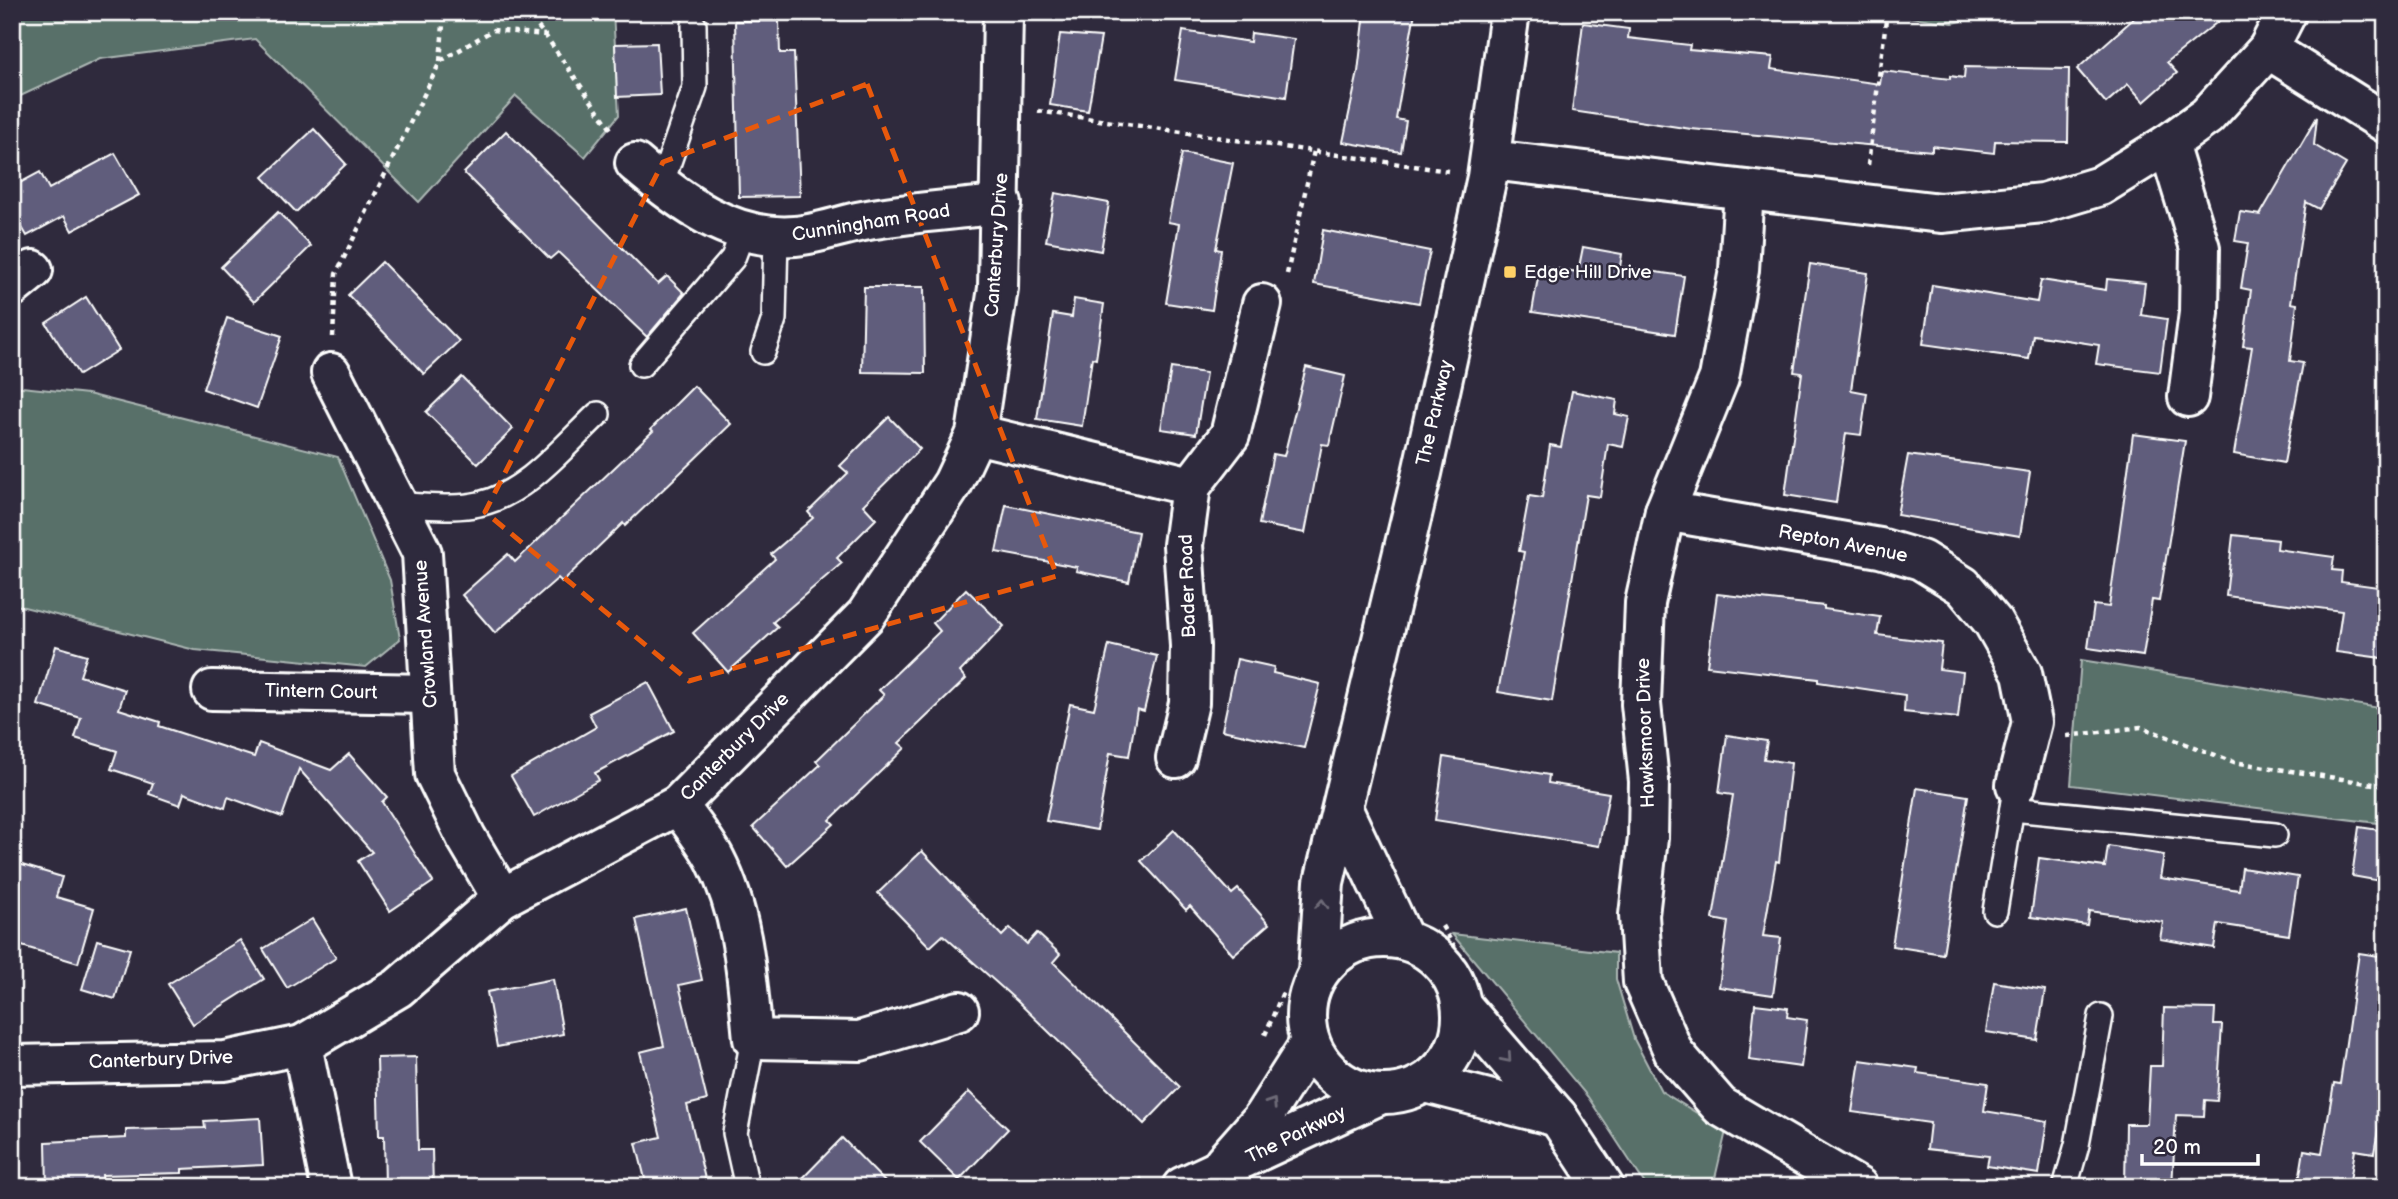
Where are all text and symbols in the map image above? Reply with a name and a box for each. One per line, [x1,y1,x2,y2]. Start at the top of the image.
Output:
street label: Canterbury Drive [980,172,1014,318]
street label: Cunningham Road [790,199,952,247]
place label: Edge Hill Drive [1524,261,1651,284]
marker: Edge Hill Drive [1502,264,1518,280]
street label: The Parkway [1412,357,1458,468]
street label: Repton Avenue [1776,520,1910,568]
street label: Bader Road [1175,534,1201,638]
street label: Crowland Avenue [409,559,443,709]
street label: Hawksmoor Drive [1632,658,1660,808]
street label: Tintern Court [264,680,378,704]
street label: Canterbury Drive [676,688,794,806]
one-way arrow [1315,899,1330,910]
street label: Canterbury Drive [88,1046,234,1074]
one-way arrow [1499,1050,1511,1063]
one-way arrow [1264,1098,1277,1111]
street label: The Parkway [1242,1101,1350,1169]
scale bar [2142,1122,2258,1166]
text: 20 m [2153,1135,2201,1160]

